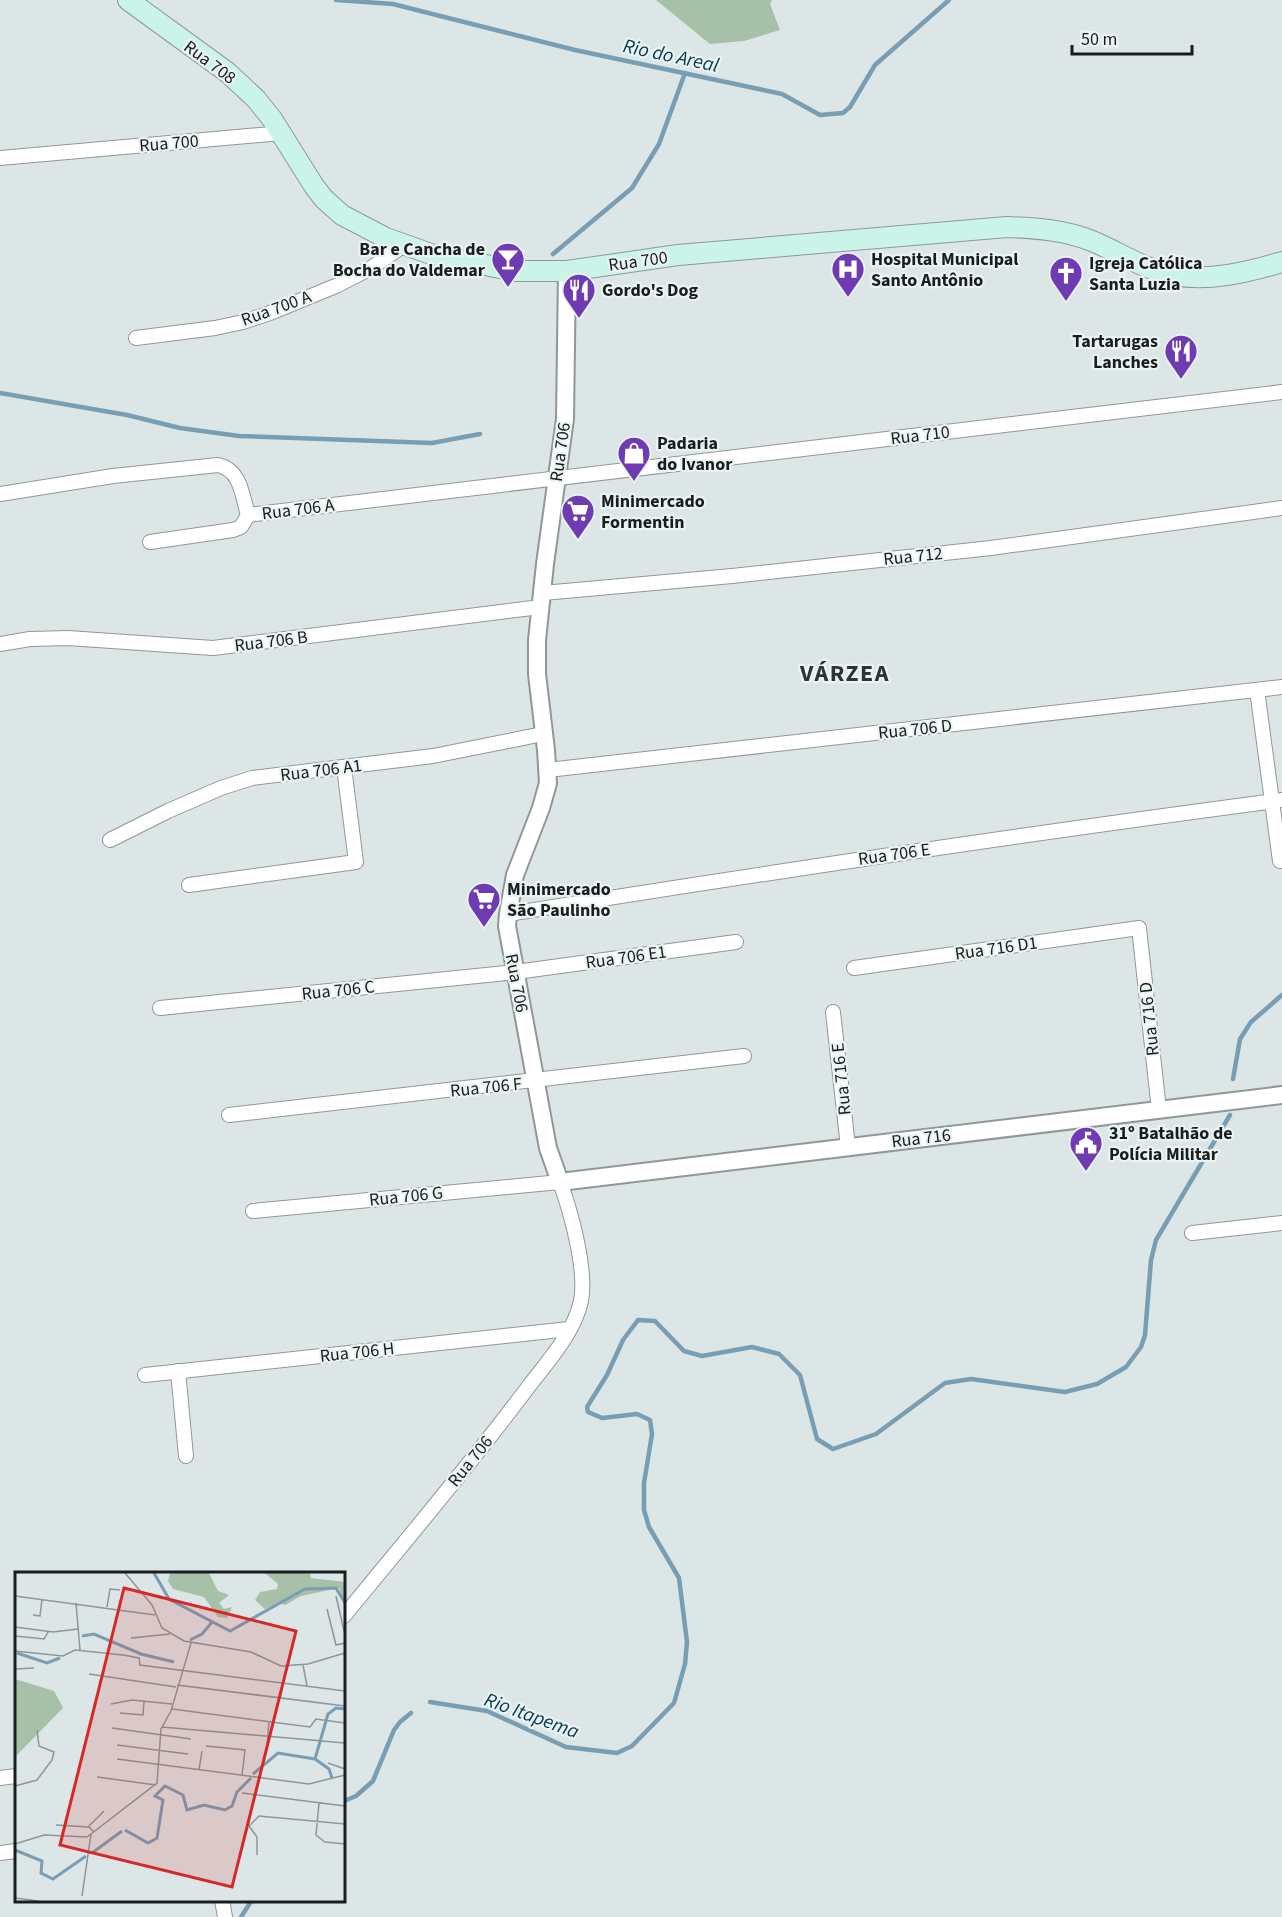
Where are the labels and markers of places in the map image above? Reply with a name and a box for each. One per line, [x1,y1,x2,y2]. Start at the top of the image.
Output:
place label: Bar e Cancha de Bocha do Valdemar [333,237,486,283]
bar icon: Bar e Cancha de Bocha do Valdemar [490,241,526,288]
place label: Hospital Municipal Santo Antônio [871,247,1018,293]
hospital icon: Hospital Municipal Santo Antônio [830,251,866,298]
place label: Igreja Católica Santa Luzia [1089,251,1202,297]
church icon: Igreja Católica Santa Luzia [1048,255,1084,302]
restaurant icon: Gordo's Dog [561,272,597,319]
place label: Gordo's Dog [602,278,699,303]
place label: Tartarugas Lanches [1072,329,1158,375]
restaurant icon: Tartarugas Lanches [1163,333,1199,380]
place label: Padaria do Ivanor [657,431,733,477]
shop icon: Padaria do Ivanor [616,435,652,482]
place label: Minimercado Formentin [601,489,705,535]
supermarket icon: Minimercado Formentin [560,493,596,540]
place label: Minimercado São Paulinho [507,877,611,923]
supermarket icon: Minimercado São Paulinho [466,881,502,928]
place label: 31º Batalhão de Polícia Militar [1109,1121,1233,1167]
public building icon: 31º Batalhão de Polícia Militar [1068,1125,1104,1172]

